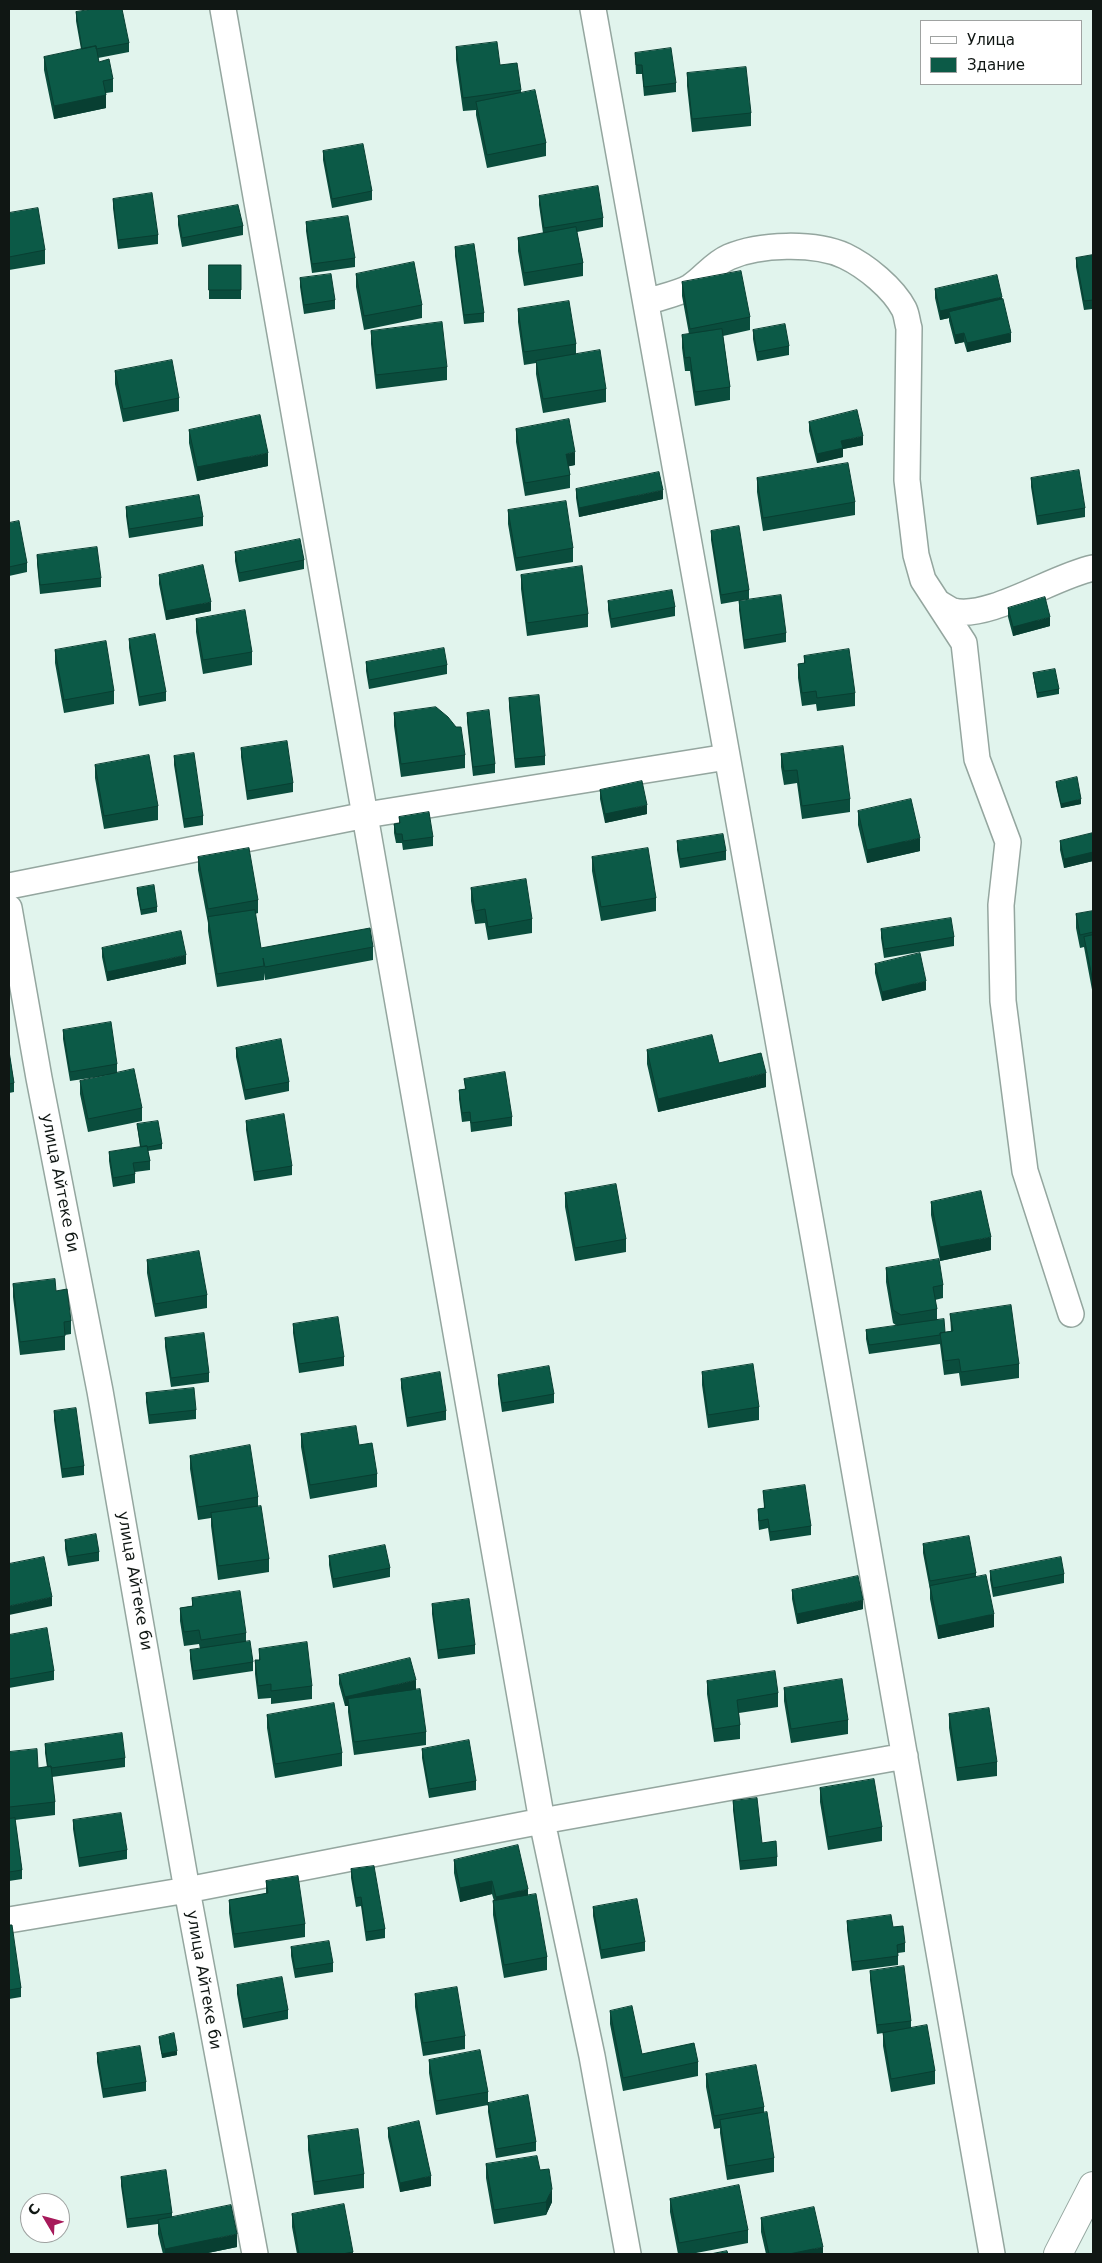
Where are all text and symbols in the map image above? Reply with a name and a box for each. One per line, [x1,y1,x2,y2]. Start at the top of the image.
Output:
legend [920,20,1082,85]
text: Улица [967,31,1015,49]
text: Здание [967,56,1025,74]
street label: улица Айтеке би [36,1112,82,1254]
street label: улица Айтеке би [112,1510,156,1652]
street label: улица Айтеке би [181,1909,225,2051]
north arrow [20,2193,70,2243]
text: С [24,2201,43,2218]

